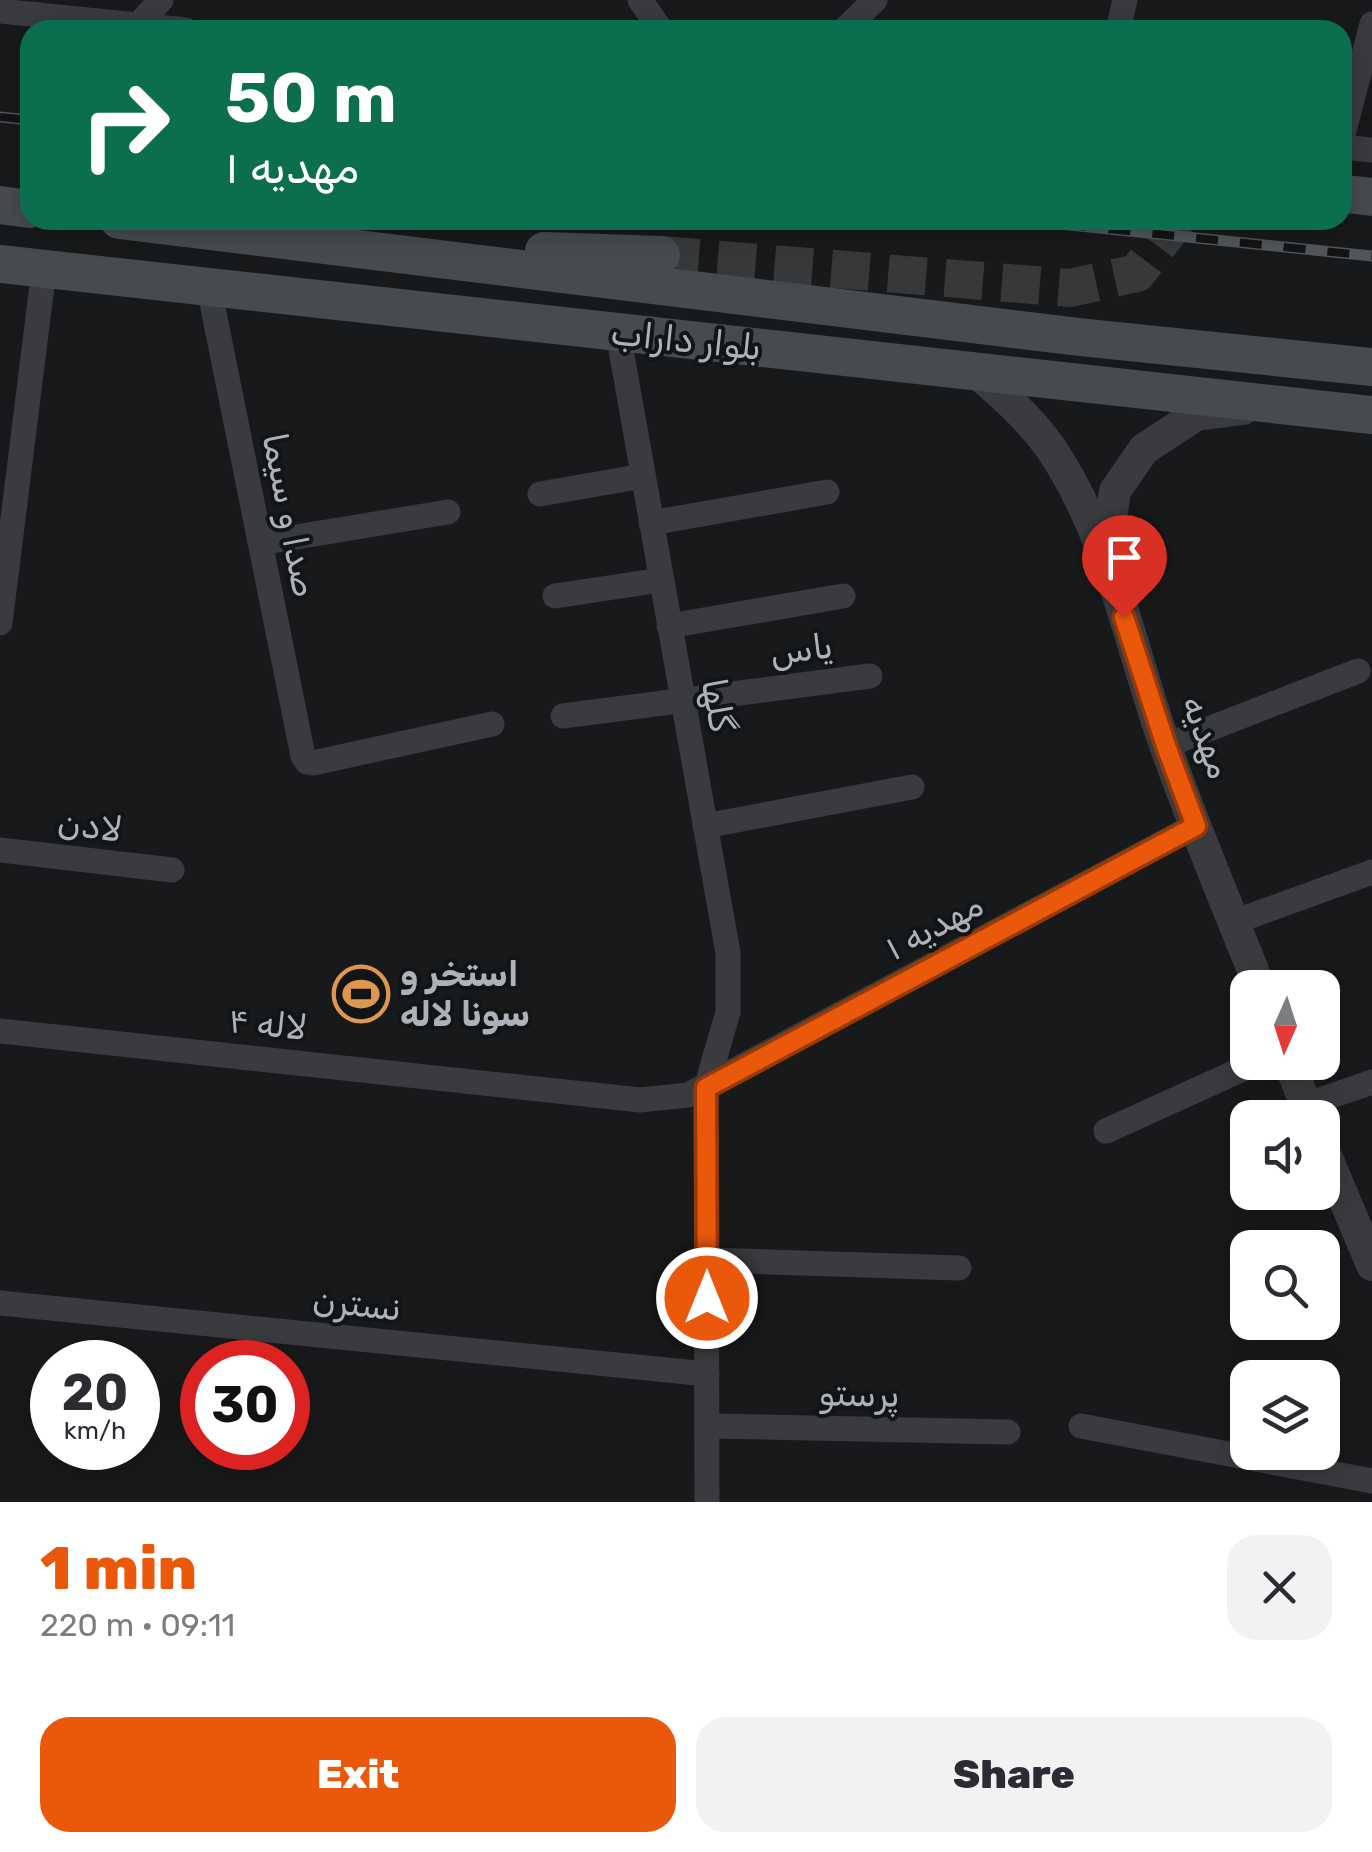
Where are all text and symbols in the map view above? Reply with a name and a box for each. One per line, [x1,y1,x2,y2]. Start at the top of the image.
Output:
text: 50 m [225,57,397,140]
icon: right [60,60,190,190]
text: مهدیه ۱ [225,141,359,194]
street label: بلوار داراب [609,311,763,369]
street label: صدا و سیما [254,429,326,601]
pin [1082,515,1167,618]
icon: arrive [1097,530,1152,585]
street label: یاس [768,624,834,674]
street label: گلها [693,675,743,735]
street label: مهدیه [1173,690,1241,784]
street label: لادن [55,801,125,851]
street label: مهدیه ۱ [878,883,990,969]
place label: استخر و سونا لاله [400,953,530,1035]
sports icon: استخر و سونا لاله [331,964,391,1024]
north arrow [1230,970,1340,1080]
map controls [1230,970,1340,1470]
street label: لاله ۴ [227,999,309,1049]
button: sound [1230,1100,1340,1210]
button: search [1230,1230,1340,1340]
position arrow [655,1246,759,1350]
street label: نسترن [311,1278,403,1330]
speed limit sign: 30 [180,1340,310,1470]
button: layers [1230,1360,1340,1470]
text: 20 [62,1363,128,1423]
street label: پرستو [818,1372,900,1418]
text: km/h [64,1416,126,1445]
text: 1 min [40,1533,197,1604]
button: close [1227,1535,1332,1640]
text: 220 m · 09:11 [40,1606,235,1644]
button: Exit [40,1717,676,1832]
button: Share [696,1717,1332,1832]

